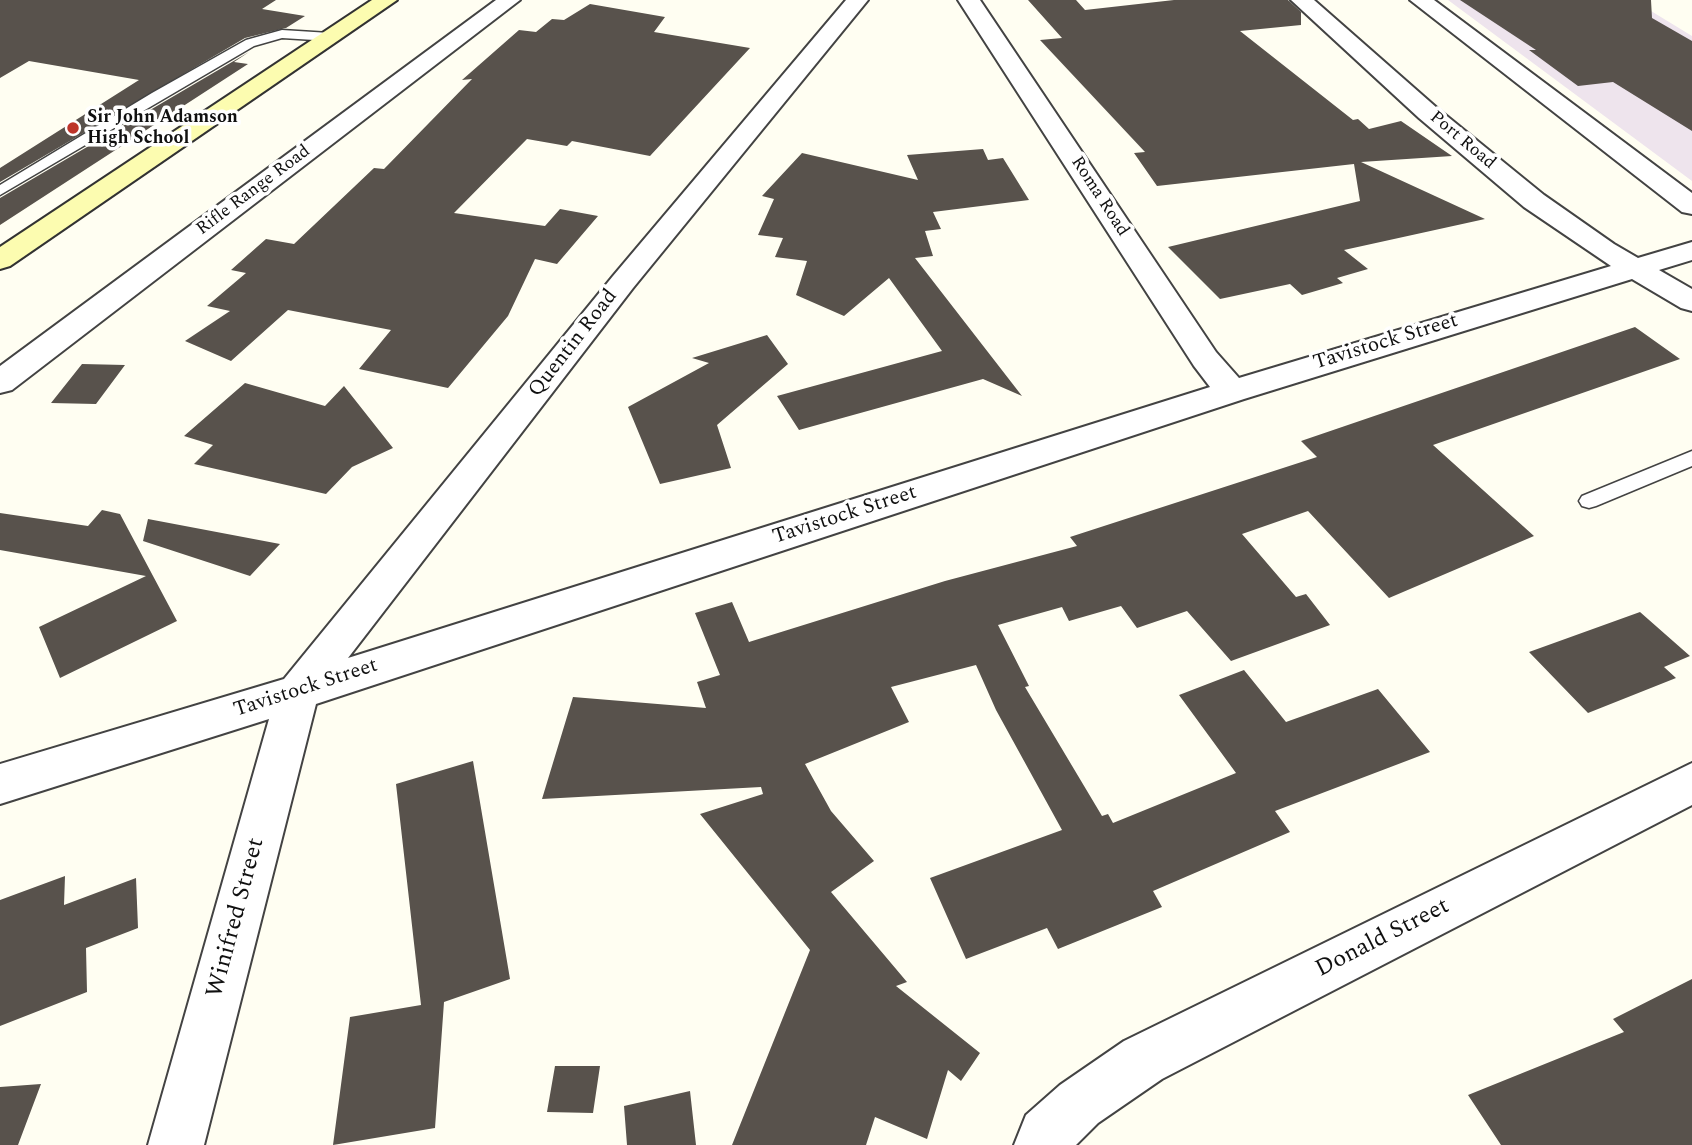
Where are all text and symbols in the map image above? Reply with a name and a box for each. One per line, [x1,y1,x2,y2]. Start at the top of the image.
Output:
place label: Sir John Adamson High School [87,107,238,150]
street label: Port Road [1425,107,1499,175]
marker: Sir John Adamson High School [65,120,81,136]
street label: Rifle Range Road [193,141,315,241]
street label: Roma Road [1065,153,1133,241]
street label: Quentin Road [524,285,624,403]
street label: Tavistock Street [1311,309,1461,377]
street label: Tavistock Street [770,481,920,551]
street label: Tavistock Street [231,654,381,724]
street label: Winifred Street [202,835,272,1001]
street label: Donald Street [1311,893,1455,985]

